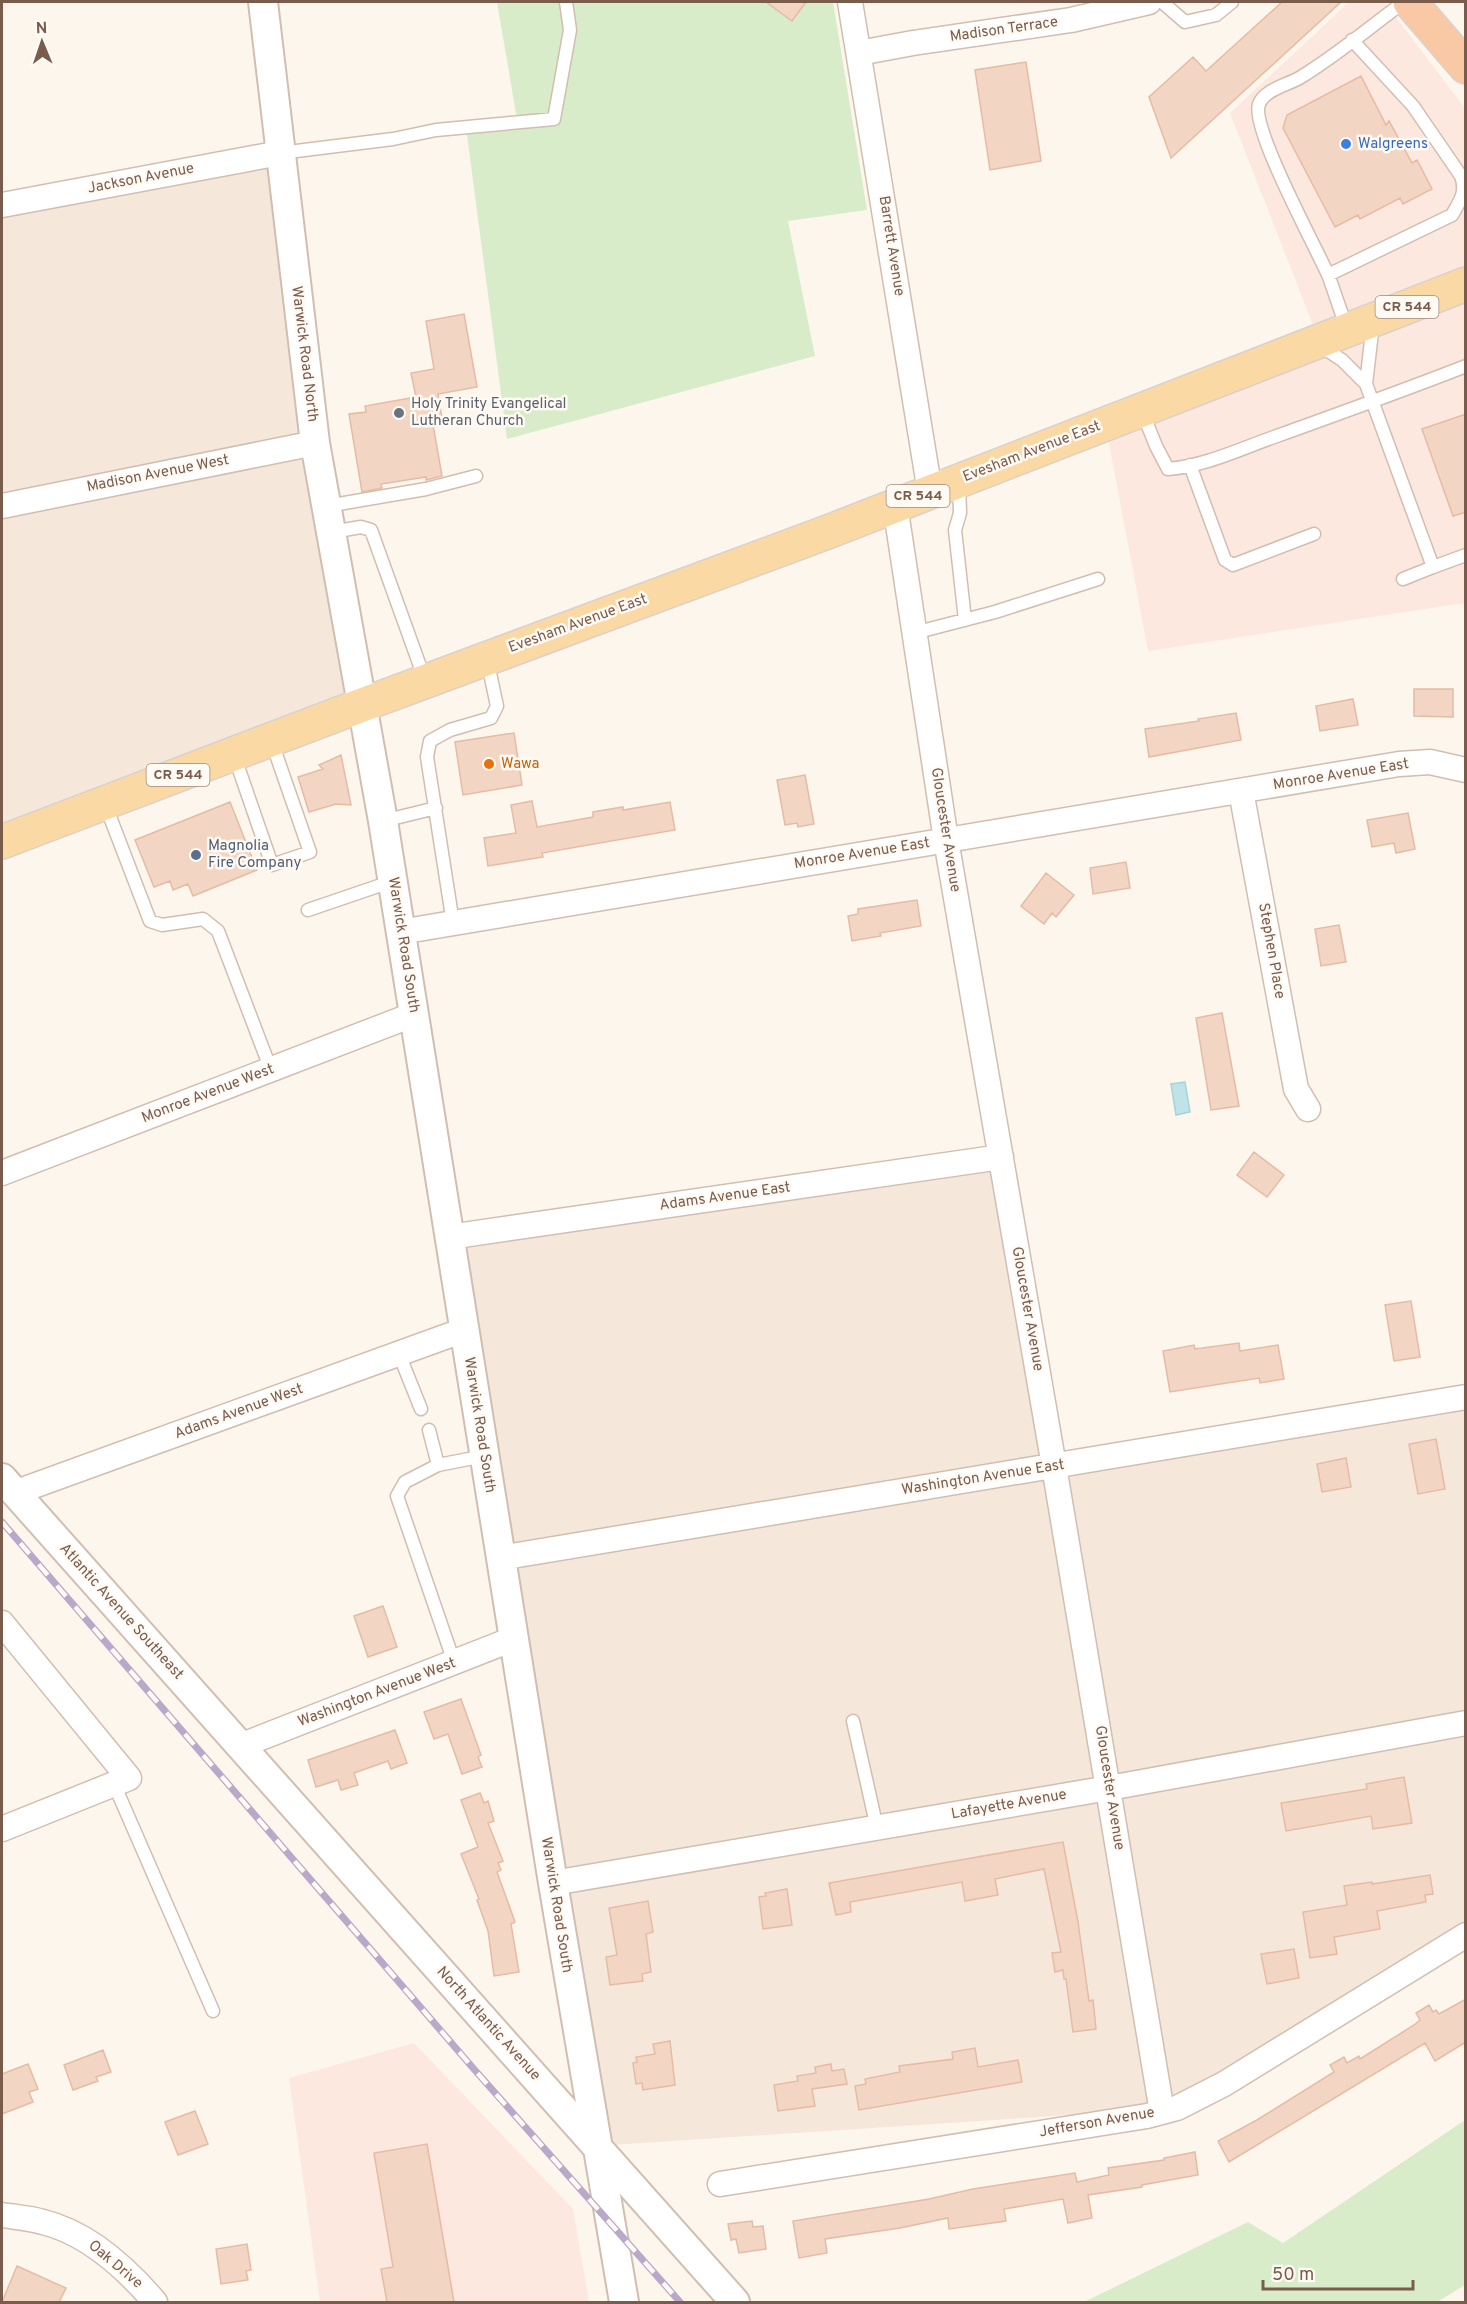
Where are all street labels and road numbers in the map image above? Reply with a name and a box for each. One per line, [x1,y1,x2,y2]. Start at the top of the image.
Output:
street label: Madison Terrace [949,13,1059,47]
street label: Jackson Avenue [86,159,196,199]
street label: Barrett Avenue [874,194,908,298]
street label: Warwick Road North [286,285,322,423]
road number: CR 544 [1376,296,1438,318]
street label: Evesham Avenue East [960,417,1104,487]
street label: Madison Avenue West [85,451,231,497]
road number: CR 544 [886,485,950,507]
street label: Evesham Avenue East [506,590,650,658]
street label: Monroe Avenue East [1272,755,1410,795]
road number: CR 544 [146,764,210,786]
street label: Gloucester Avenue [926,766,964,894]
street label: Monroe Avenue East [793,834,931,874]
street label: Warwick Road South [383,876,423,1014]
street label: Stephen Place [1253,902,1289,1000]
street label: Monroe Avenue West [139,1060,277,1128]
street label: Adams Avenue East [658,1178,792,1216]
street label: Gloucester Avenue [1007,1245,1047,1373]
street label: Warwick Road South [459,1356,499,1494]
street label: Adams Avenue West [172,1380,306,1444]
street label: Washington Avenue East [900,1456,1066,1500]
street label: Atlantic Avenue Southeast [55,1540,187,1684]
street label: Washington Avenue West [295,1654,459,1732]
street label: Gloucester Avenue [1090,1724,1128,1852]
street label: Lafayette Avenue [950,1785,1068,1825]
street label: Warwick Road South [536,1836,576,1974]
street label: North Atlantic Avenue [432,1963,544,2085]
street label: Jefferson Avenue [1038,2103,1156,2143]
street label: Oak Drive [84,2237,146,2293]

